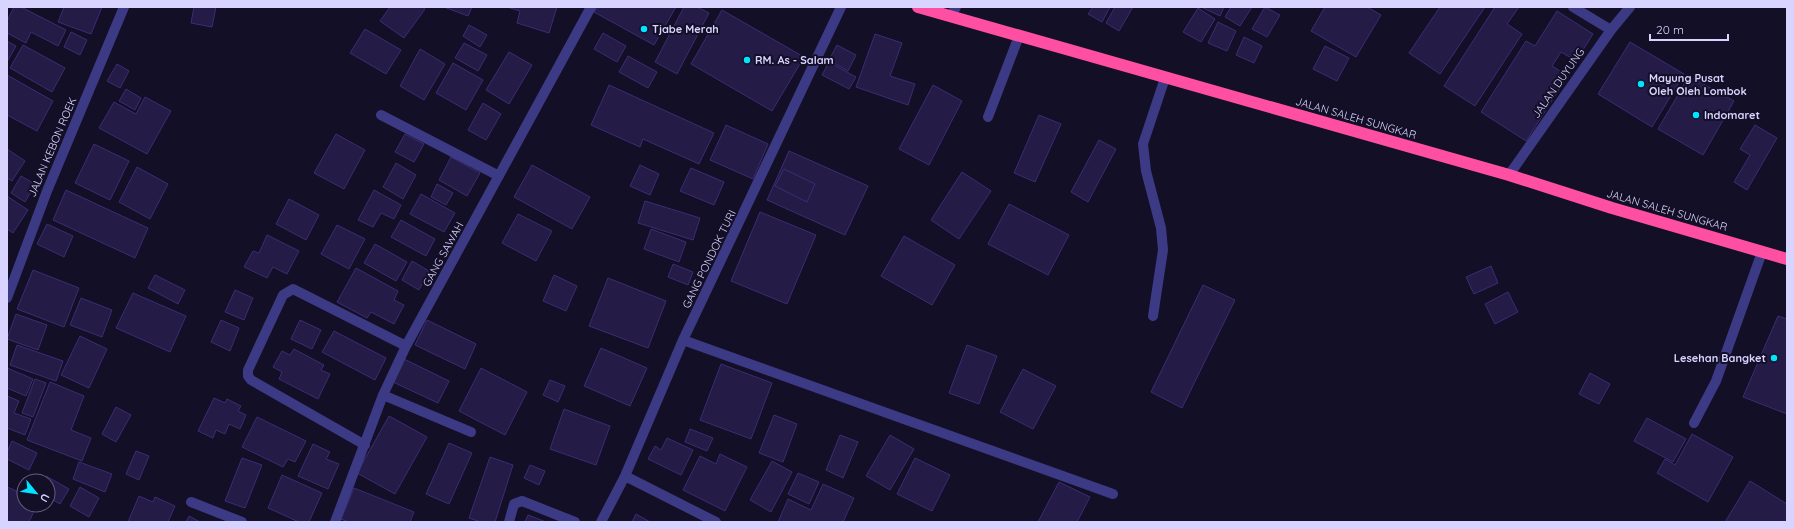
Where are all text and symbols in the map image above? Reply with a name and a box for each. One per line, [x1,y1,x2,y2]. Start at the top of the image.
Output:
scale bar [1650,16,1728,42]
place label: Tjabe Merah [652,22,719,36]
text: 20 m [1656,22,1684,37]
marker: Tjabe Merah [639,24,649,34]
street label: JALAN DUYUNG [1529,45,1587,121]
place label: RM. As - Salam [755,53,834,67]
marker: RM. As - Salam [742,55,752,65]
place label: Mayung Pusat Oleh Oleh Lombok [1649,71,1747,98]
marker: Mayung Pusat Oleh Oleh Lombok [1636,79,1646,89]
street label: JALAN SALEH SUNGKAR [1294,94,1418,142]
street label: JALAN KEBON ROEK [25,95,79,199]
place label: Indomaret [1704,108,1760,122]
marker: Indomaret [1691,110,1701,120]
street label: JALAN SALEH SUNGKAR [1605,186,1729,234]
street label: GANG PONDOK TURI [679,207,739,311]
street label: GANG SAWAH [419,219,467,289]
place label: Lesehan Bangket [1674,351,1766,365]
marker: Lesehan Bangket [1769,353,1779,363]
north arrow [16,473,56,513]
text: U [37,491,53,505]

